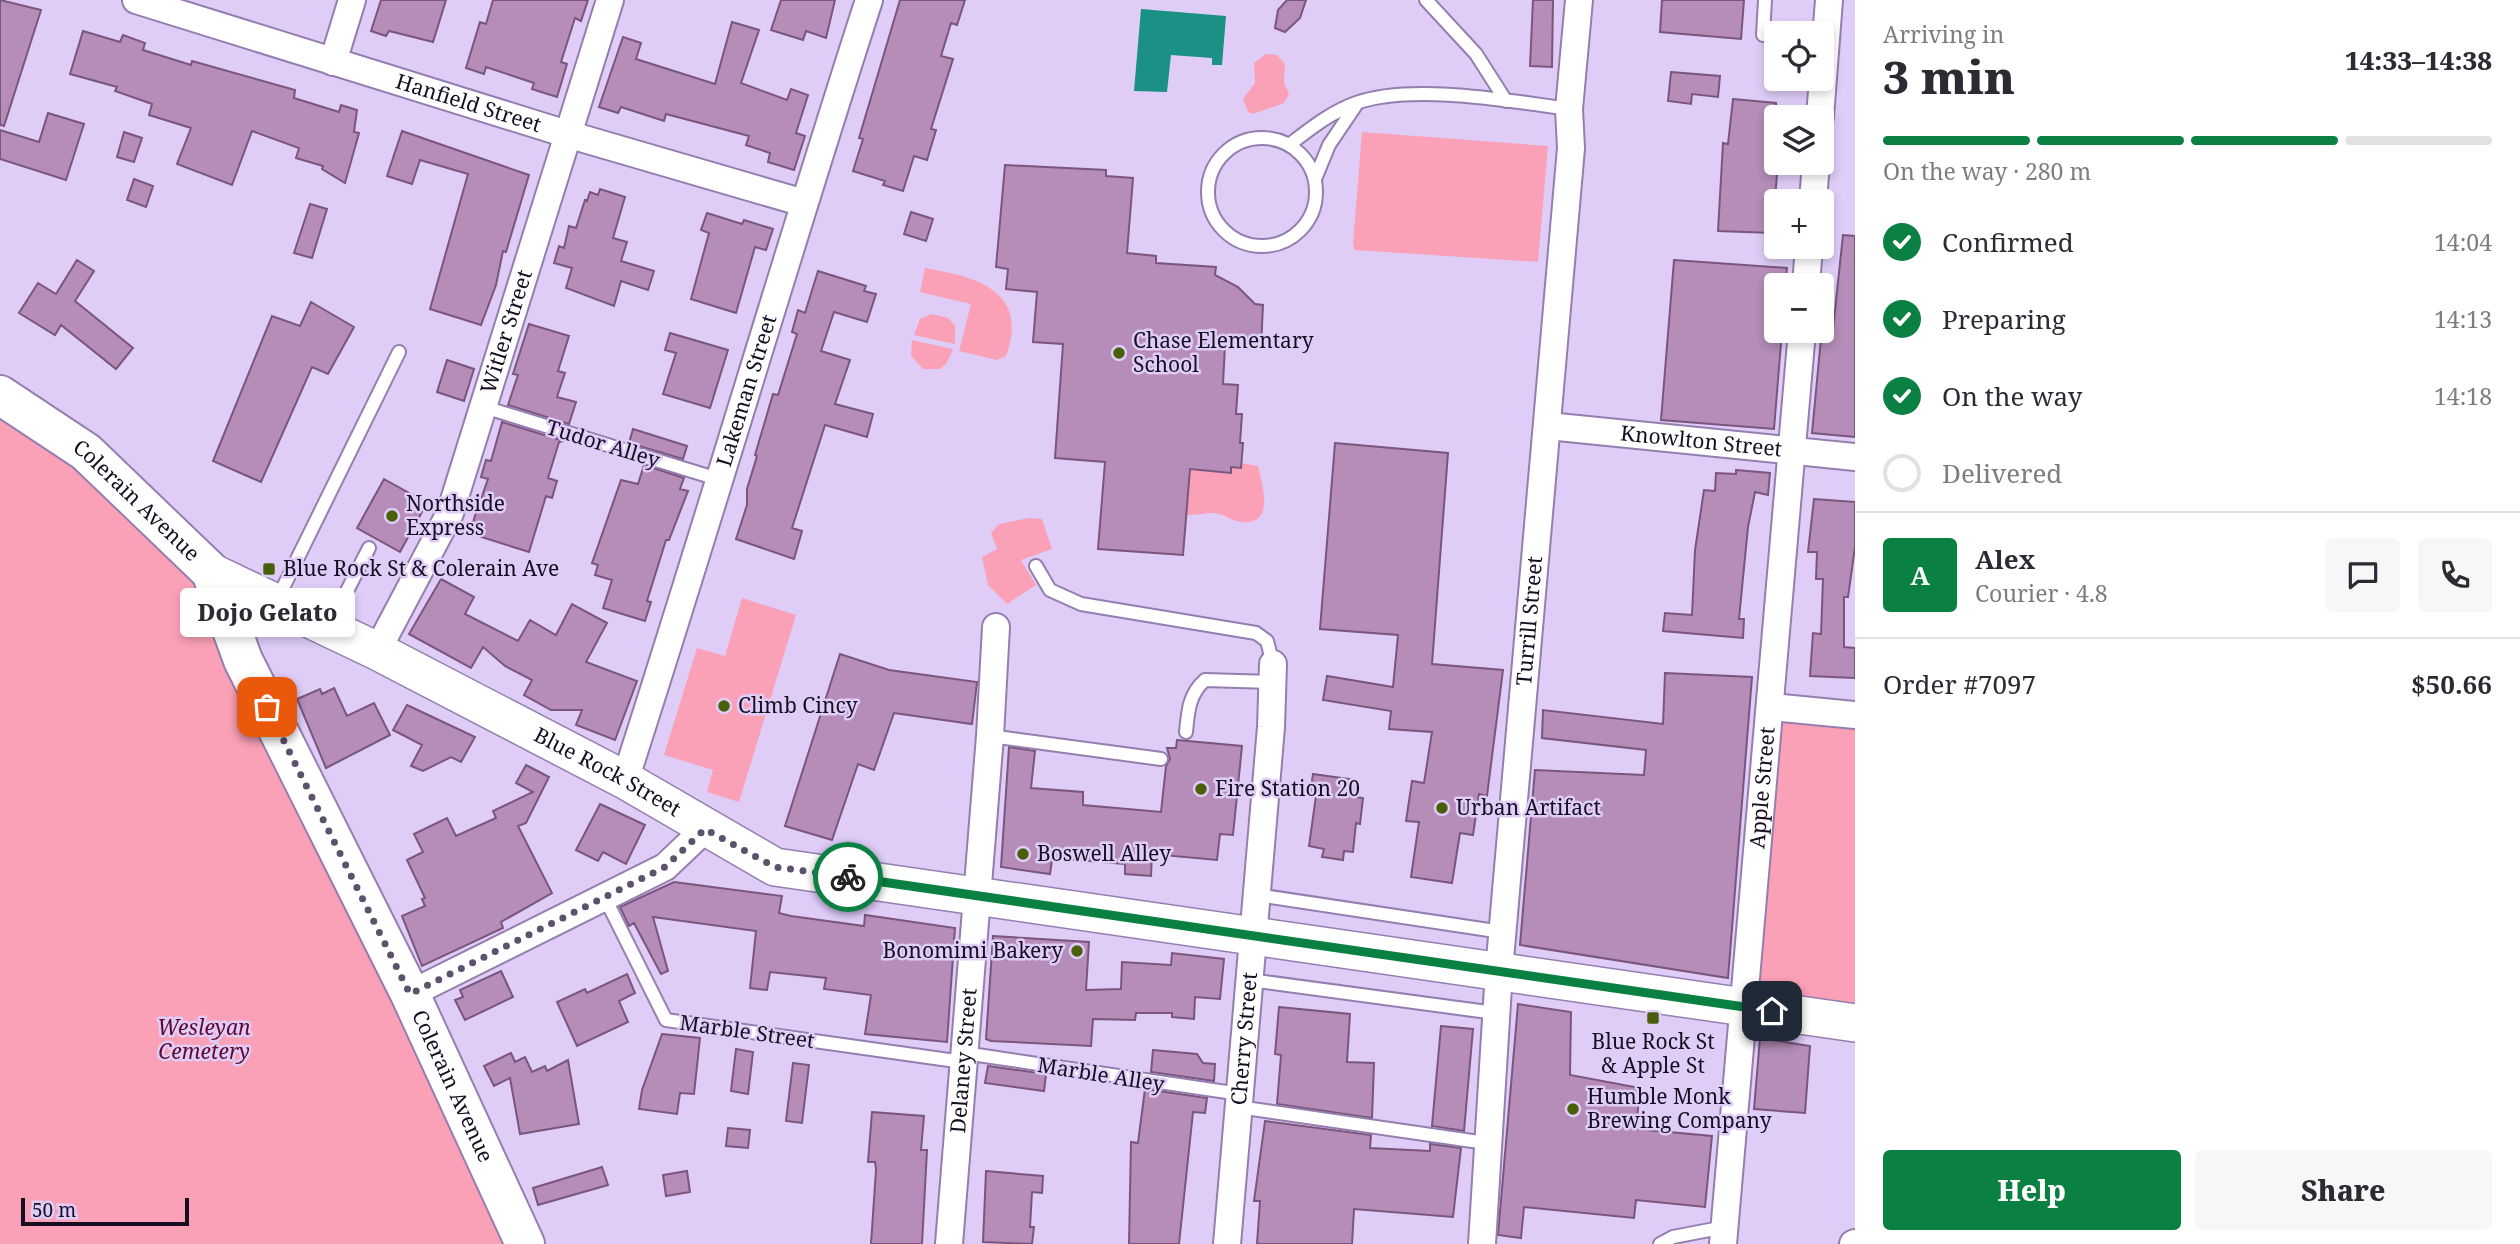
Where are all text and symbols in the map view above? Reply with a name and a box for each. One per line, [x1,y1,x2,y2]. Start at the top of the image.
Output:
text: Arriving in [1883,18,2004,50]
map controls [1764,21,1834,343]
button: locate [1764,21,1834,91]
text: 14:33–14:38 [2345,42,2492,78]
text: 3 min [1883,45,2015,107]
street label: Hanfield Street [392,67,545,138]
button: layers [1764,105,1834,175]
text: On the way · 280 m [1883,155,2091,187]
button: + [1764,189,1834,259]
icon: check [1883,223,1921,261]
text: Confirmed [1942,224,2074,260]
text: 14:04 [2434,226,2492,258]
street label: Witler Street [473,266,538,397]
button: − [1764,273,1834,343]
icon: check [1883,300,1921,338]
text: Preparing [1942,301,2066,337]
text: 14:13 [2434,303,2492,335]
street label: Lakeman Street [709,311,782,470]
place label: Chase Elementary School [1133,326,1314,378]
marker: Chase Elementary School [1111,345,1127,361]
icon: check [1883,377,1921,415]
text: On the way [1942,378,2082,414]
text: 14:18 [2434,380,2492,412]
street label: Tudor Alley [543,412,664,474]
street label: Knowlton Street [1619,418,1783,463]
street label: Colerain Avenue [68,433,206,567]
text: Delivered [1942,455,2062,491]
place label: Northside Express [406,489,505,541]
marker: Northside Express [384,508,400,524]
button: chat [2326,538,2400,612]
button: phone [2418,538,2492,612]
text: Alex [1975,541,2035,577]
place label: Blue Rock St & Colerain Ave [283,554,559,582]
street label: Turrill Street [1509,555,1548,687]
text: A [1910,557,1930,593]
marker: Blue Rock St & Colerain Ave [261,561,277,577]
text: Courier · 4.8 [1975,577,2108,609]
callout: Dojo Gelato [180,588,354,637]
text: Dojo Gelato [198,596,337,628]
text: Order #7097 [1883,666,2036,702]
text: $50.66 [2411,666,2492,702]
pin [237,677,297,737]
icon: bag [248,688,286,726]
place label: Climb Cincy [738,691,858,719]
marker: Climb Cincy [716,698,732,714]
street label: Blue Rock Street [530,720,686,822]
street label: Apple Street [1742,725,1781,850]
place label: Fire Station 20 [1215,774,1360,802]
marker: Fire Station 20 [1193,781,1209,797]
place label: Urban Artifact [1456,793,1601,821]
marker: Urban Artifact [1434,800,1450,816]
place label: Boswell Alley [1037,839,1171,867]
courier [813,842,883,912]
marker: Boswell Alley [1015,846,1031,862]
icon: bike [829,858,867,896]
place label: Bonomimi Bakery [882,936,1063,964]
marker: Bonomimi Bakery [1069,943,1085,959]
street label: Cherry Street [1224,971,1263,1106]
pin [1742,981,1802,1041]
street label: Delaney Street [943,987,983,1134]
icon: home [1753,992,1791,1030]
street label: Colerain Avenue [406,1005,501,1167]
street label: Marble Street [678,1008,816,1054]
marker: Blue Rock St & Apple St [1645,1010,1661,1026]
park label: Wesleyan Cemetery [157,1013,251,1065]
place label: Blue Rock St & Apple St [1591,1027,1715,1079]
street label: Marble Alley [1036,1050,1167,1098]
place label: Humble Monk Brewing Company [1587,1082,1772,1134]
marker: Humble Monk Brewing Company [1565,1101,1581,1117]
button: Help [1883,1150,2181,1230]
button: Share [2195,1150,2492,1230]
scale bar [21,1195,189,1227]
text: 50 m [32,1197,76,1223]

